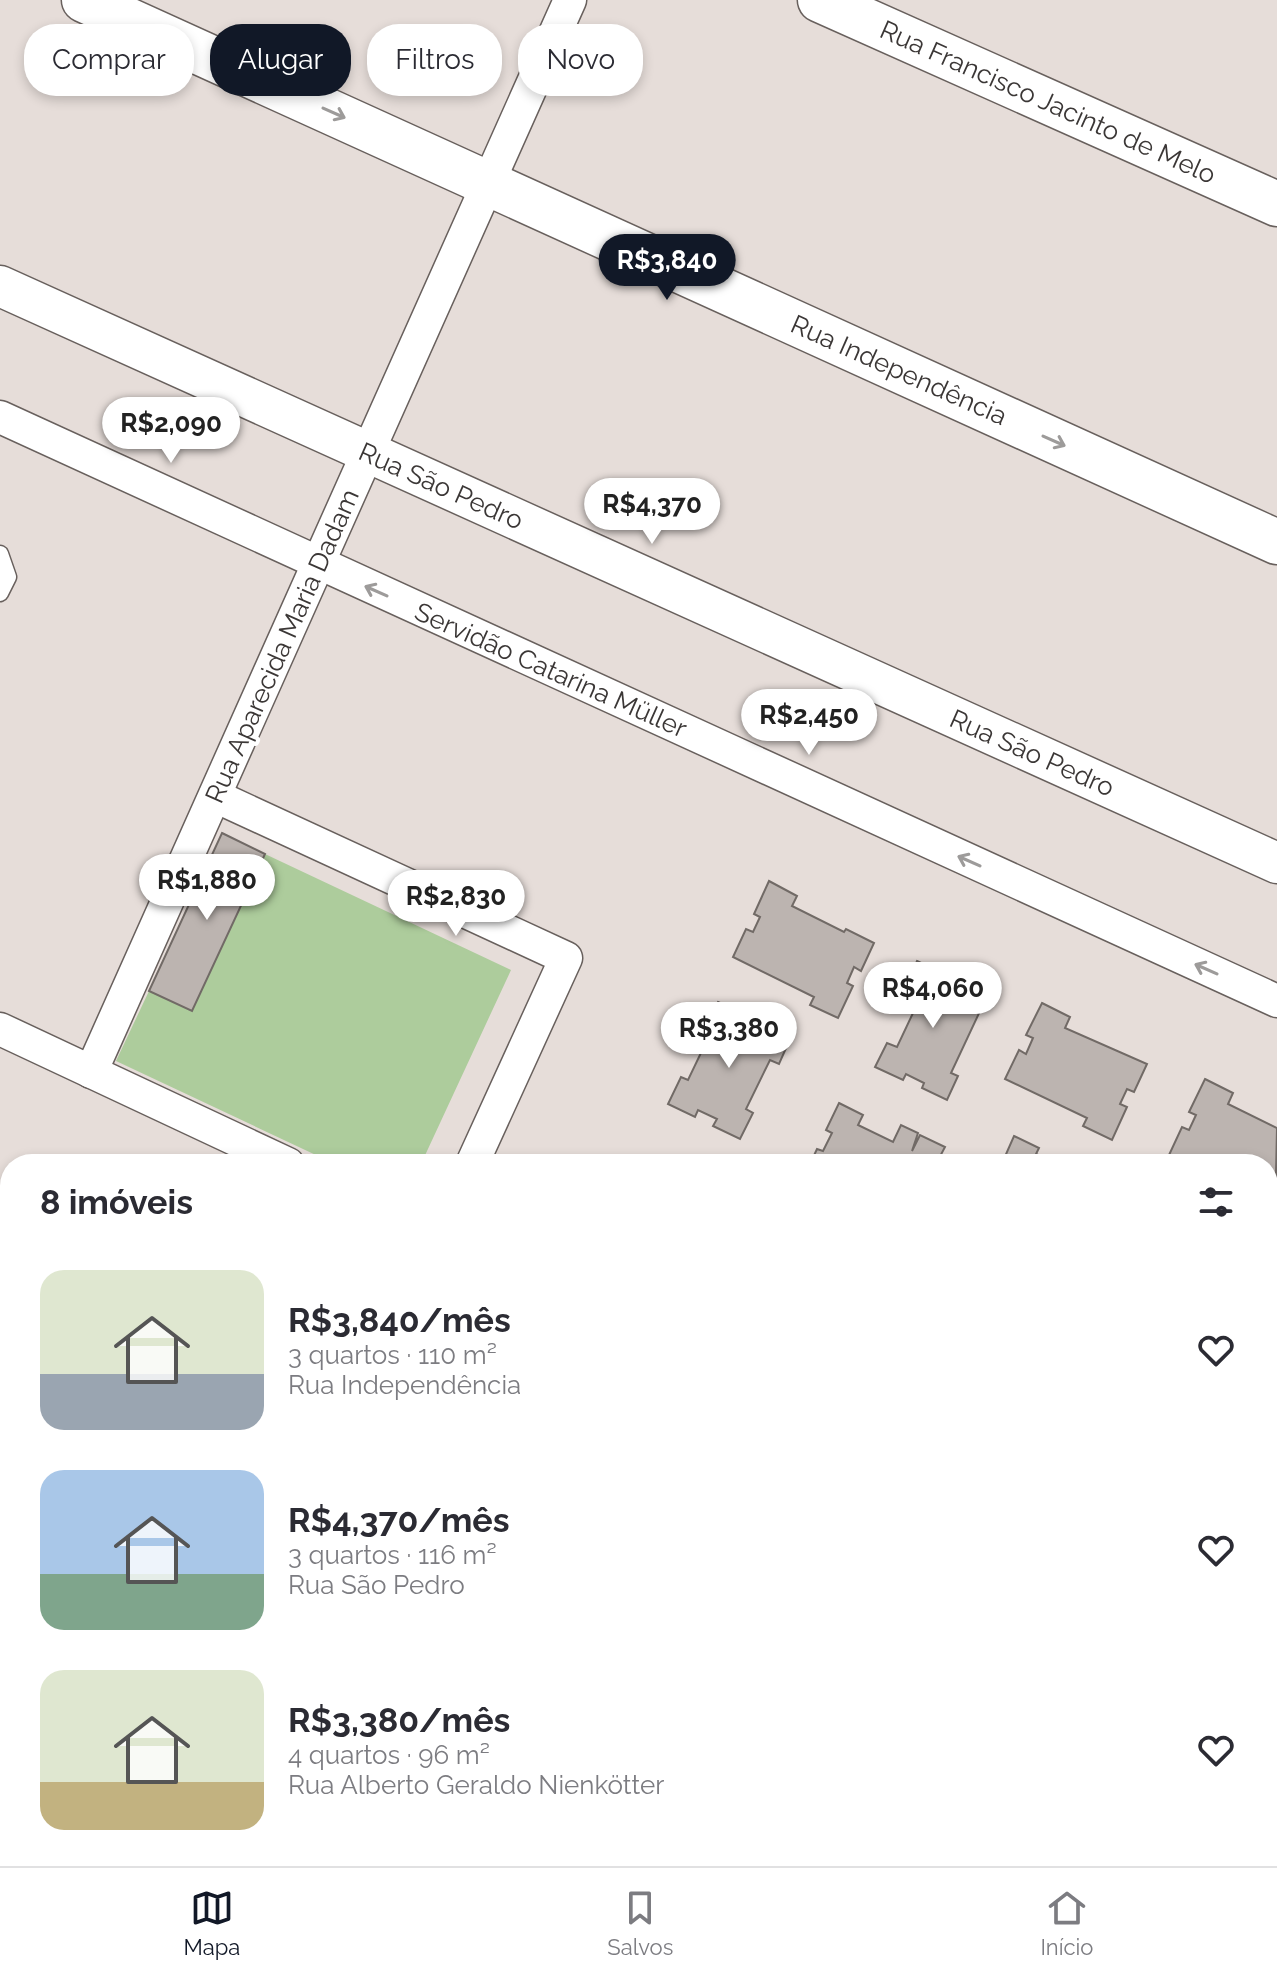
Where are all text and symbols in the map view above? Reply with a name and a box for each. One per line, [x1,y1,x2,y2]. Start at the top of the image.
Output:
street label: Rua Francisco Jacinto de Melo [876,14,1220,190]
chip: Comprar [24,24,194,96]
chip: Alugar [210,24,351,96]
chip: Filtros [367,24,502,96]
chip: Novo [518,24,643,96]
one-way arrow [321,106,345,121]
pin: R$3,840 [593,234,741,302]
text: R$3,840 [617,245,717,275]
street label: Rua Independência [786,309,1012,431]
pin: R$2,090 [97,397,245,465]
text: R$2,090 [120,408,222,438]
one-way arrow [1042,434,1066,449]
street label: Rua São Pedro [354,436,528,536]
pin: R$4,370 [578,478,726,546]
street label: Rua Aparecida Maria Dadam [199,484,365,808]
text: R$4,370 [602,489,702,519]
one-way arrow [364,583,388,598]
street label: Servidão Catarina Müller [410,596,692,744]
pin: R$2,450 [735,689,883,757]
text: R$2,450 [759,700,859,730]
street label: Rua São Pedro [945,703,1119,803]
one-way arrow [958,853,982,868]
pin: R$1,880 [133,854,281,922]
text: R$1,880 [157,865,257,895]
pin: R$2,830 [382,870,530,938]
text: R$2,830 [406,881,506,911]
one-way arrow [1194,961,1218,976]
pin: R$4,060 [859,962,1007,1030]
text: R$4,060 [882,973,984,1003]
pin: R$3,380 [655,1002,803,1070]
text: R$3,380 [679,1013,779,1043]
icon: filters [1194,1180,1238,1224]
text: 8 imóveis [40,1182,193,1222]
text: R$3,840/mês [288,1300,511,1340]
icon: home [104,1302,200,1398]
icon: heart [1194,1328,1238,1372]
text: 3 quartos · 110 m² [288,1340,497,1370]
text: Rua Independência [288,1370,521,1400]
text: R$4,370/mês [288,1500,509,1540]
icon: home [104,1502,200,1598]
icon: heart [1194,1528,1238,1572]
text: 3 quartos · 116 m² [288,1540,497,1570]
text: Rua São Pedro [288,1570,465,1600]
text: R$3,380/mês [288,1700,510,1740]
icon: home [104,1702,200,1798]
icon: heart [1194,1728,1238,1772]
text: 4 quartos · 96 m² [288,1740,490,1770]
text: Rua Alberto Geraldo Nienkötter [288,1770,664,1800]
tab: Mapa [184,1886,240,1960]
tab: Salvos [607,1886,673,1960]
tab: Início [1040,1886,1093,1960]

